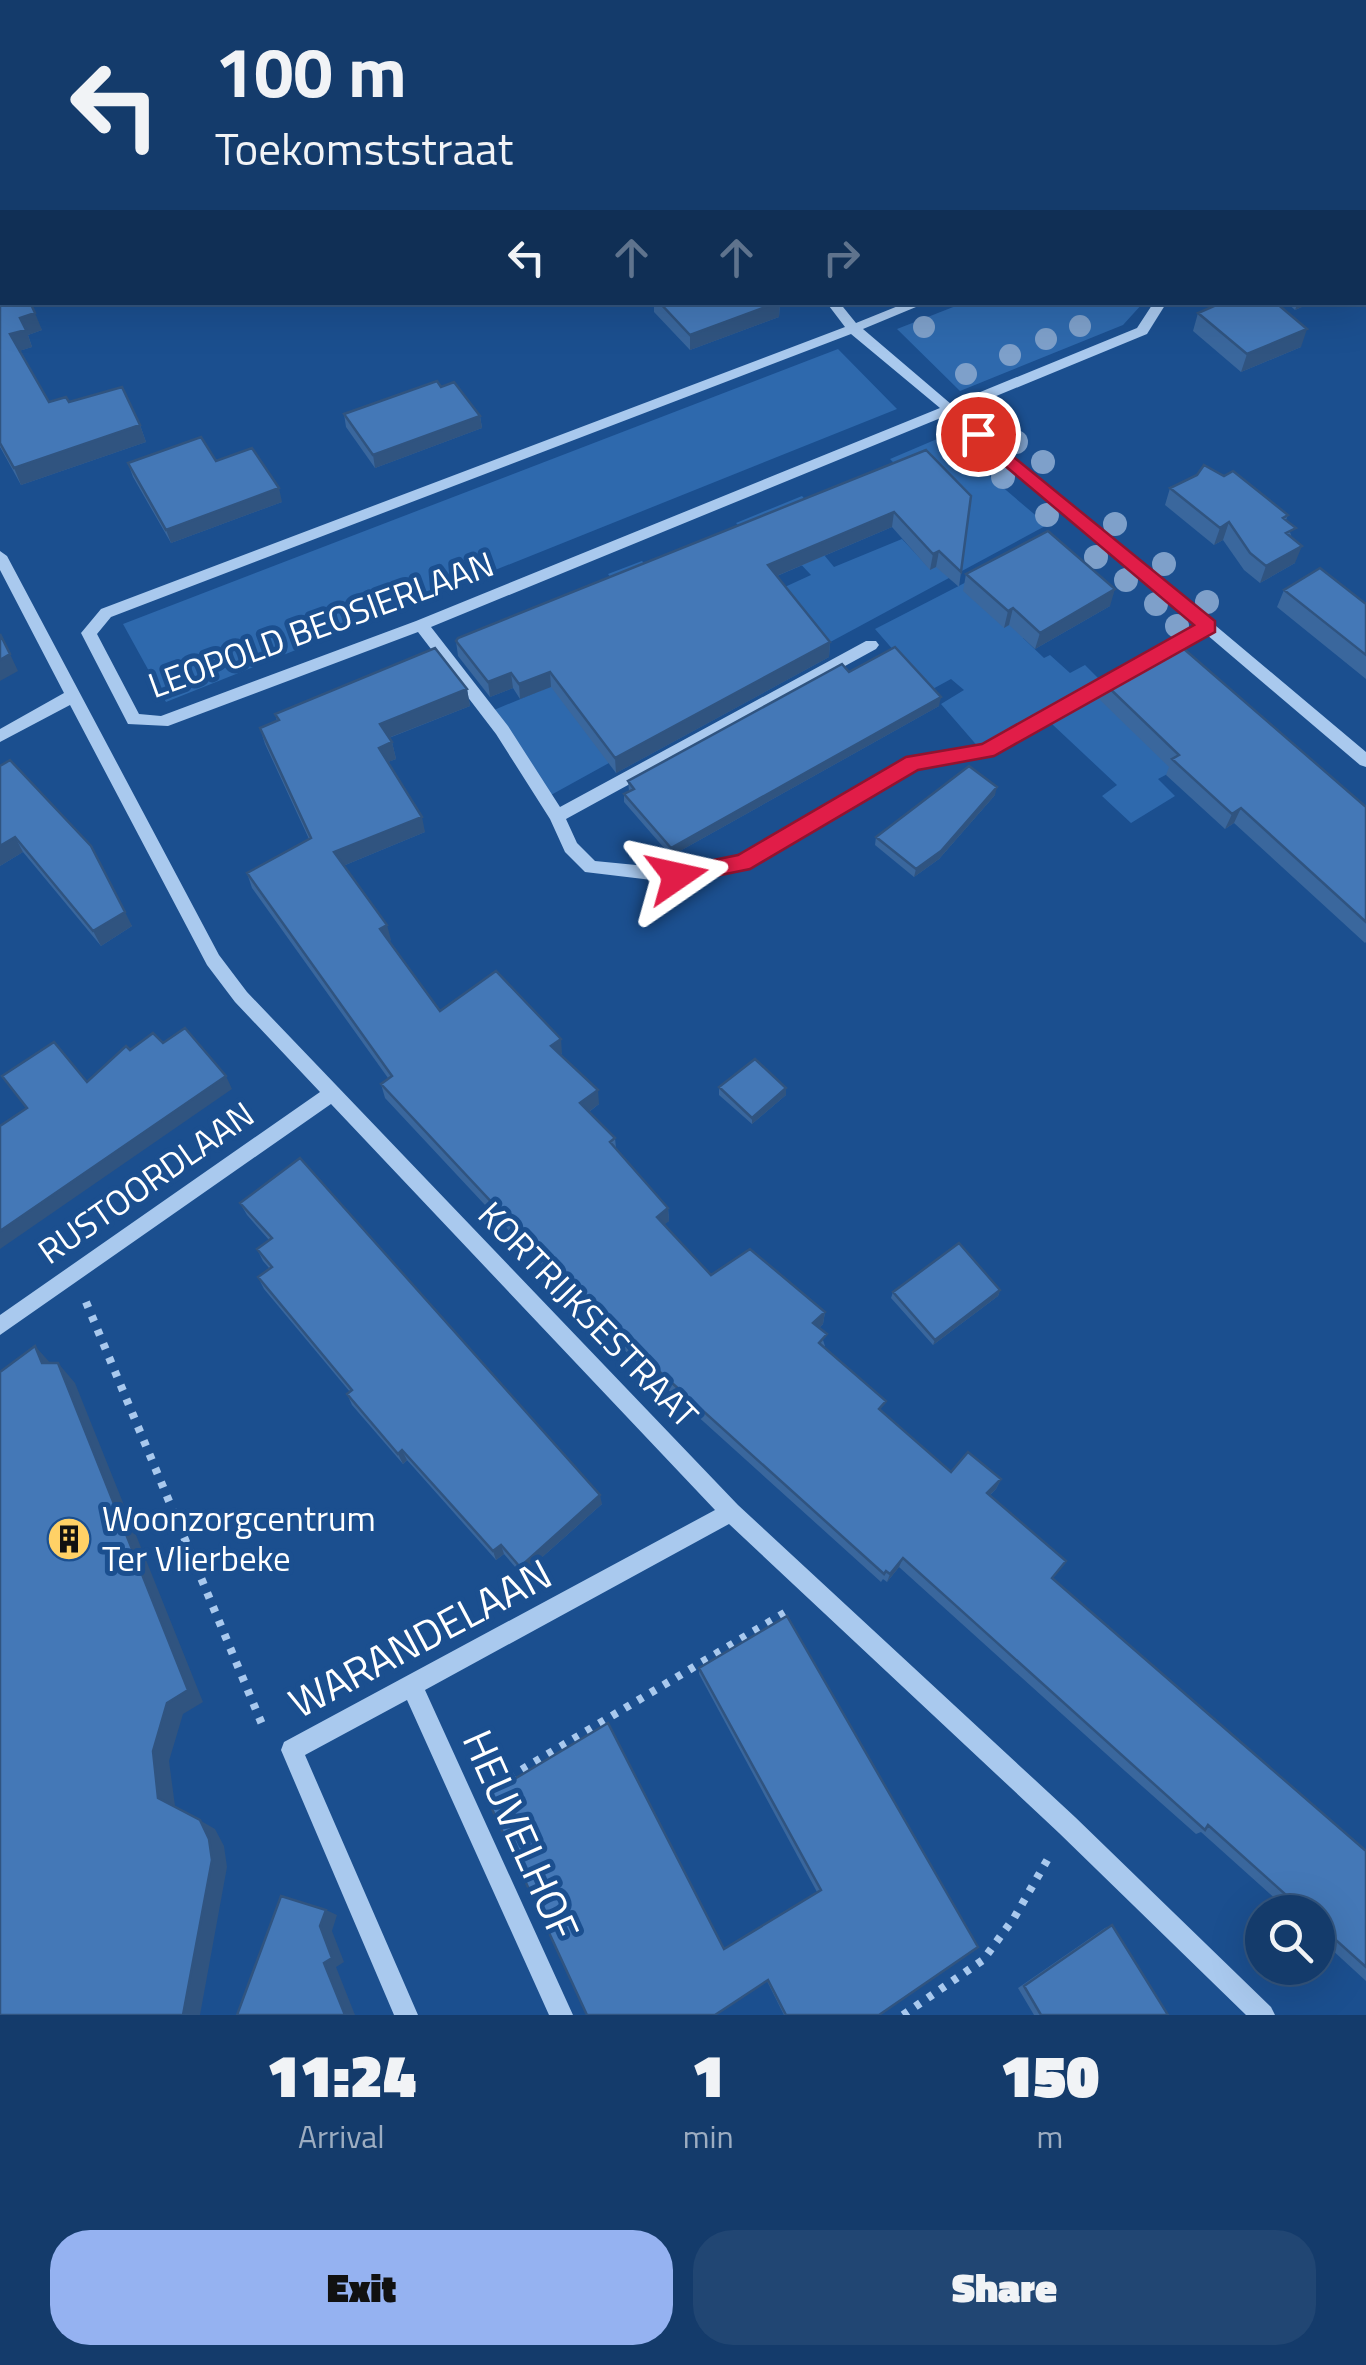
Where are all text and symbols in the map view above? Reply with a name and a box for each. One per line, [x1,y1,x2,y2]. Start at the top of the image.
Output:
text: 100 m [215,18,407,124]
icon: left [50,40,180,170]
text: Toekomststraat [215,114,513,182]
icon: left [499,230,554,285]
icon: ahead [604,230,659,285]
icon: ahead [709,230,764,285]
icon: right [814,230,869,285]
pin [936,392,1021,477]
icon: arrive [951,407,1006,462]
street label: LEOPOLD BEOSIERLAAN [140,536,501,712]
position arrow [625,824,729,928]
street label: RUSTOORDLAAN [26,1087,265,1277]
street label: KORTRIJKSESTRAAT [466,1189,711,1440]
place label: Woonzorgcentrum Ter Vlierbeke [102,1491,376,1585]
building icon: Woonzorgcentrum Ter Vlierbeke [46,1516,92,1562]
street label: WARANDELAAN [277,1541,562,1733]
street label: HEUVELHOF [447,1719,597,1950]
map controls [1245,1895,1335,1985]
button: search [1245,1895,1335,1985]
text: 11:24 [267,2029,416,2120]
text: 1 [692,2029,725,2120]
text: 150 [1000,2029,1099,2120]
text: Arrival [298,2112,385,2160]
text: min [683,2112,734,2160]
text: m [1036,2112,1063,2160]
button: Exit [50,2230,673,2345]
button: Share [693,2230,1316,2345]

